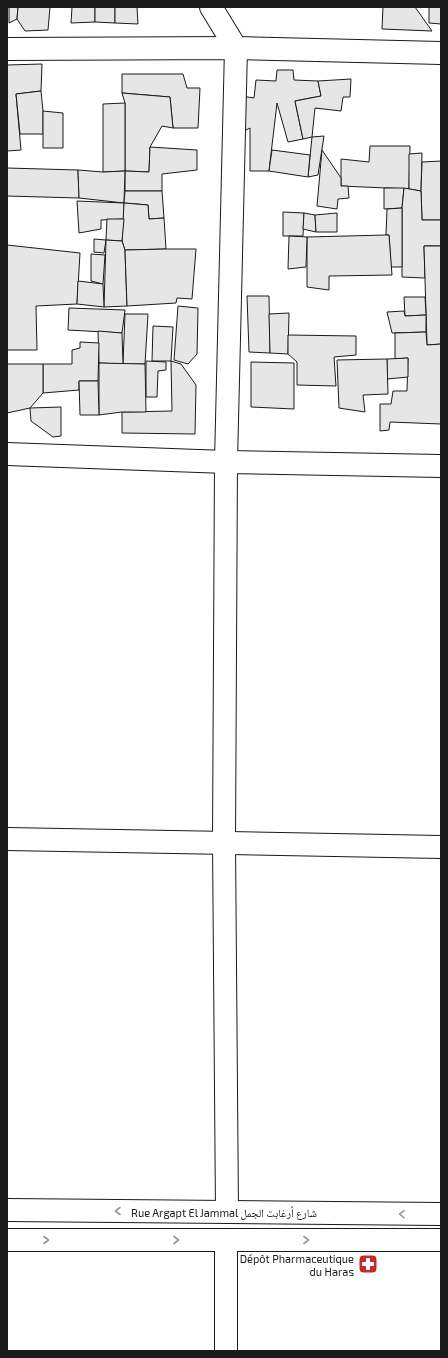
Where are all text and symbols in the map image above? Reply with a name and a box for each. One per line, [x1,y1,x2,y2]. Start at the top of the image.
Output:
street label: Rue Argapt El Jammal شارع أرغابت الجمل [131,1206,317,1220]
one-way arrow [115,1207,121,1215]
one-way arrow [399,1210,405,1218]
one-way arrow [43,1236,49,1244]
one-way arrow [173,1236,179,1244]
one-way arrow [303,1236,309,1244]
place label: Dépôt Pharmaceutique du Haras [240,1252,354,1278]
pharmacy icon: Dépôt Pharmaceutique du Haras [357,1253,379,1275]

